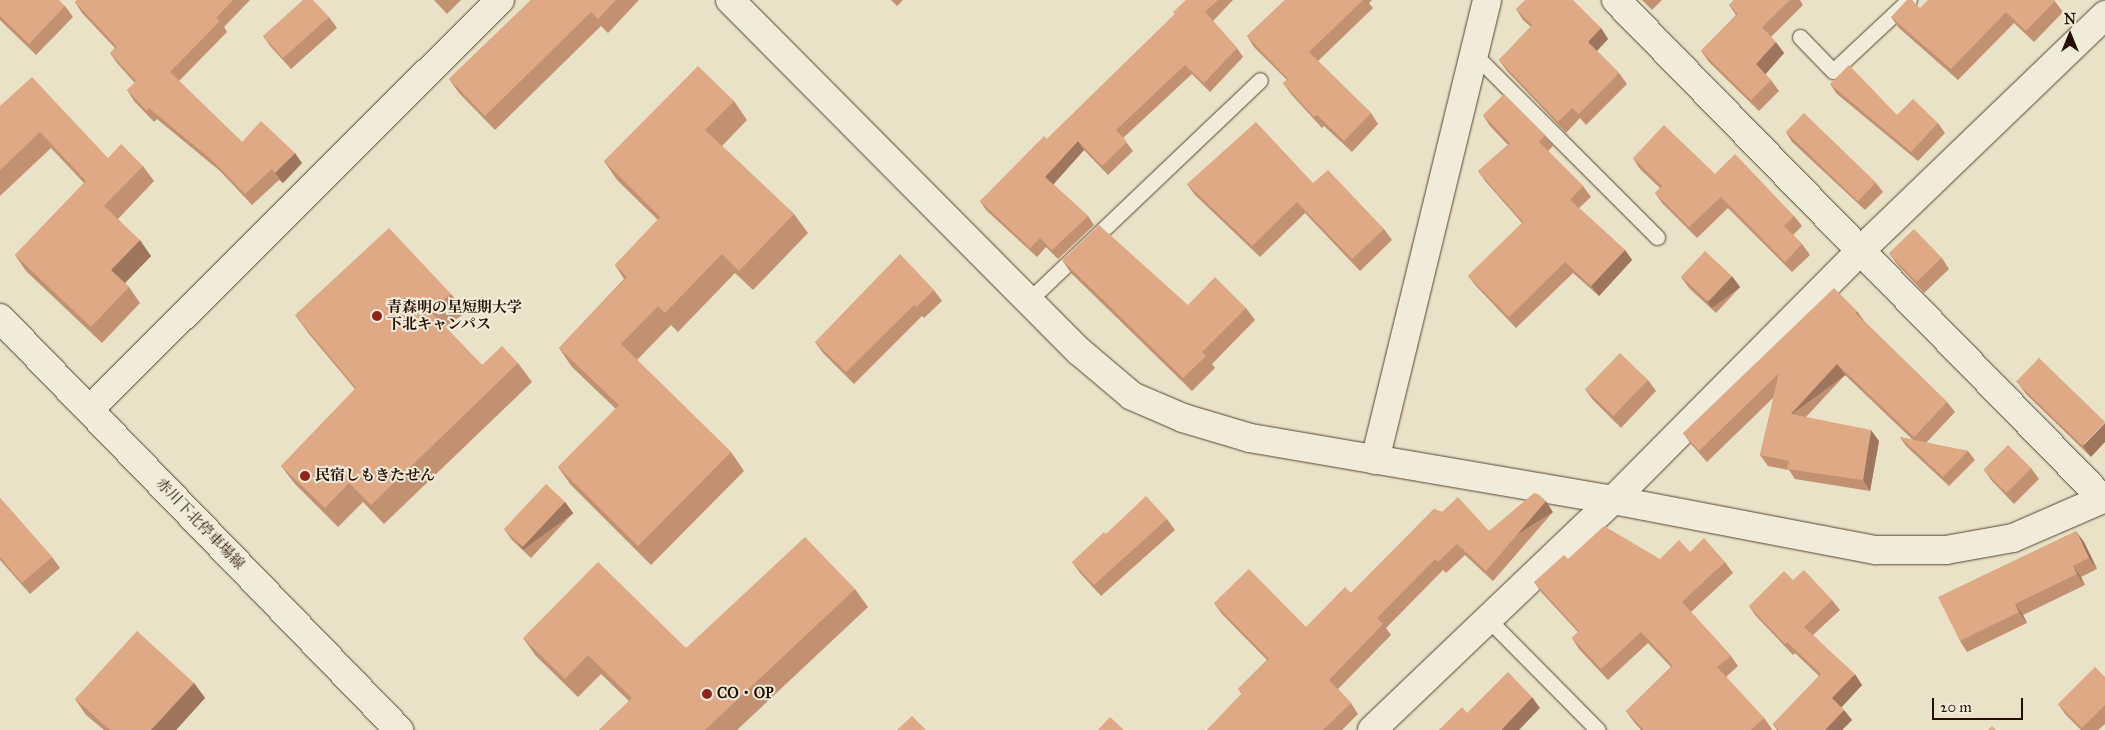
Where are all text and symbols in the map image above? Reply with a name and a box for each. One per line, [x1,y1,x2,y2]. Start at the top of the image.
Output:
north arrow [2045,10,2095,60]
text: N [2064,11,2076,28]
place label: 青森明の星短期大学 下北キャンパス [387,298,522,333]
marker: 青森明の星短期大学 下北キャンパス [371,310,383,322]
place label: 民宿しもきたせん [315,467,435,485]
marker: 民宿しもきたせん [299,470,311,482]
street label: 赤川下北停車場線 [152,475,248,573]
place label: CO・OP [717,685,774,703]
marker: CO・OP [701,688,713,700]
scale bar [1935,688,2026,720]
text: 20 m [1940,698,1972,716]

